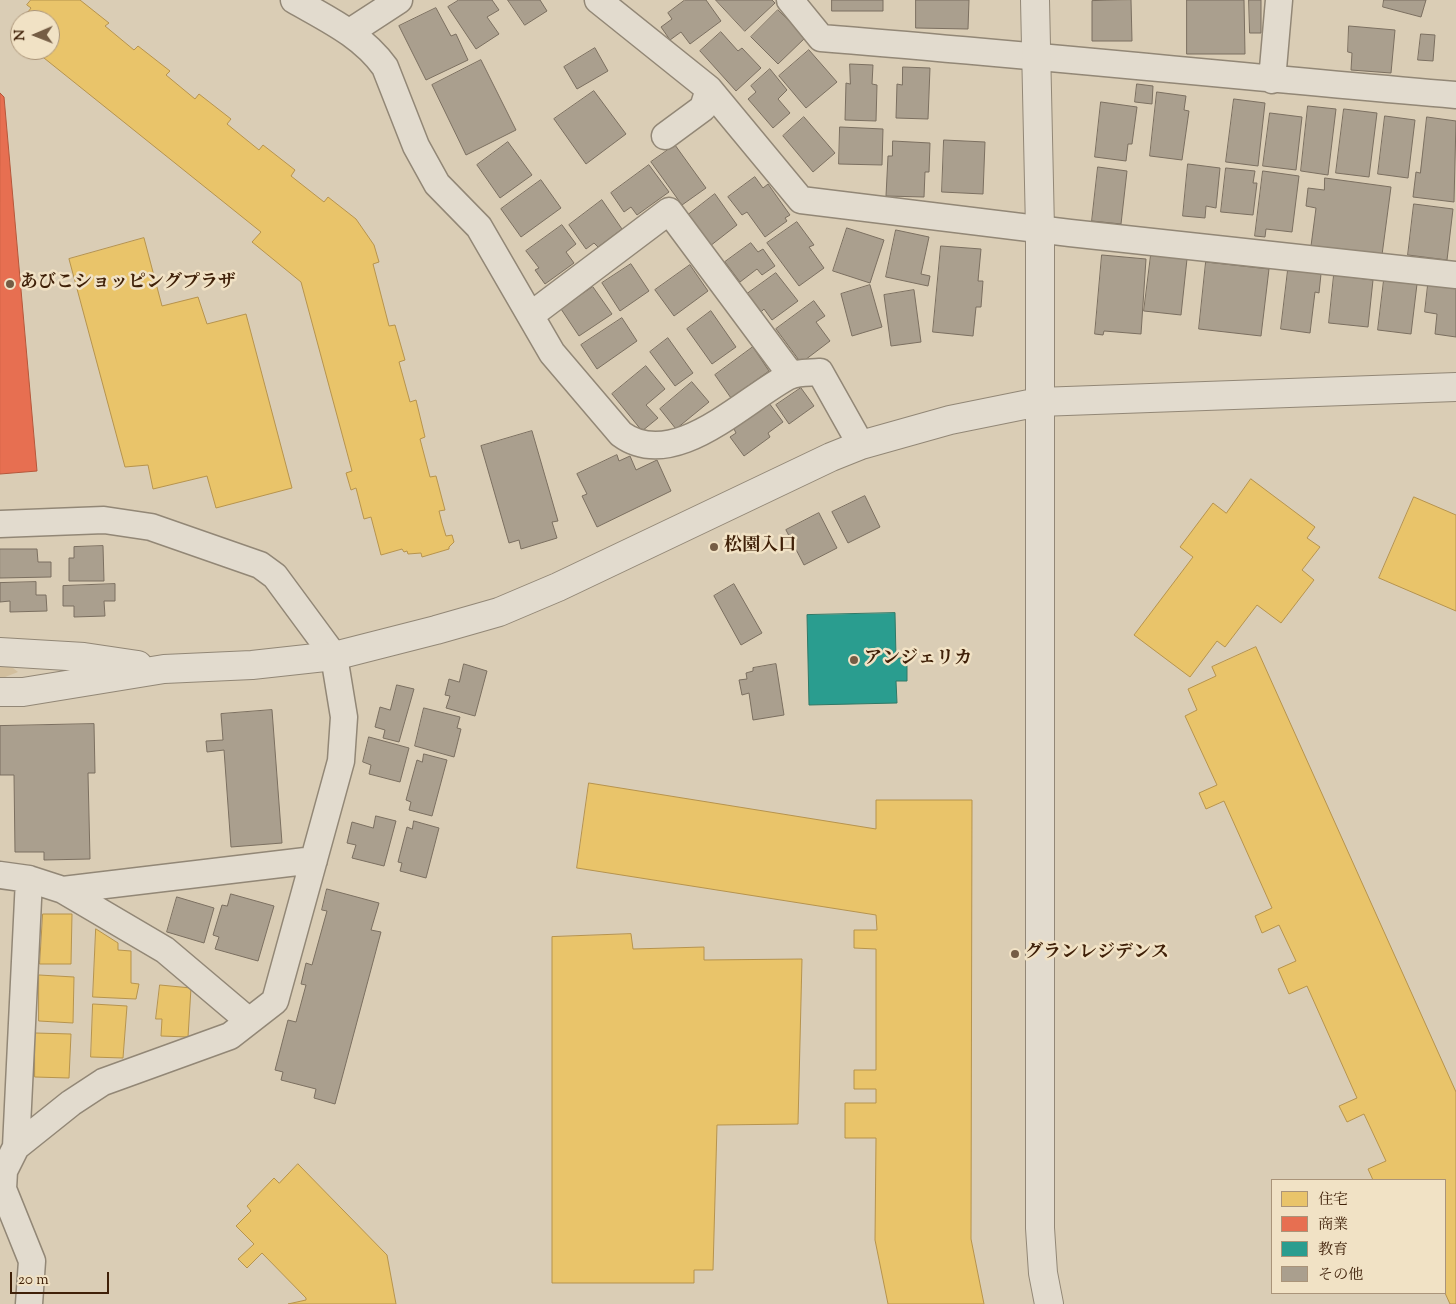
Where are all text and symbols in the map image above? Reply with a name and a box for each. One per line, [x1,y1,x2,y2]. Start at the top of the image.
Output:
north arrow [10,10,60,60]
text: N [11,29,31,41]
place label: あびこショッピングプラザ [20,273,236,295]
marker: あびこショッピングプラザ [4,278,16,290]
place label: 松園入口 [724,536,796,558]
marker: 松園入口 [708,541,720,553]
place label: アンジェリカ [864,649,972,671]
marker: アンジェリカ [848,654,860,666]
place label: グランレジデンス [1025,943,1169,965]
marker: グランレジデンス [1009,948,1021,960]
legend [1271,1179,1446,1294]
text: 住宅 [1318,1190,1348,1211]
text: 商業 [1318,1215,1348,1236]
text: 教育 [1318,1240,1348,1261]
scale bar [12,1262,111,1294]
text: その他 [1318,1265,1363,1286]
text: 20 m [18,1270,49,1291]

